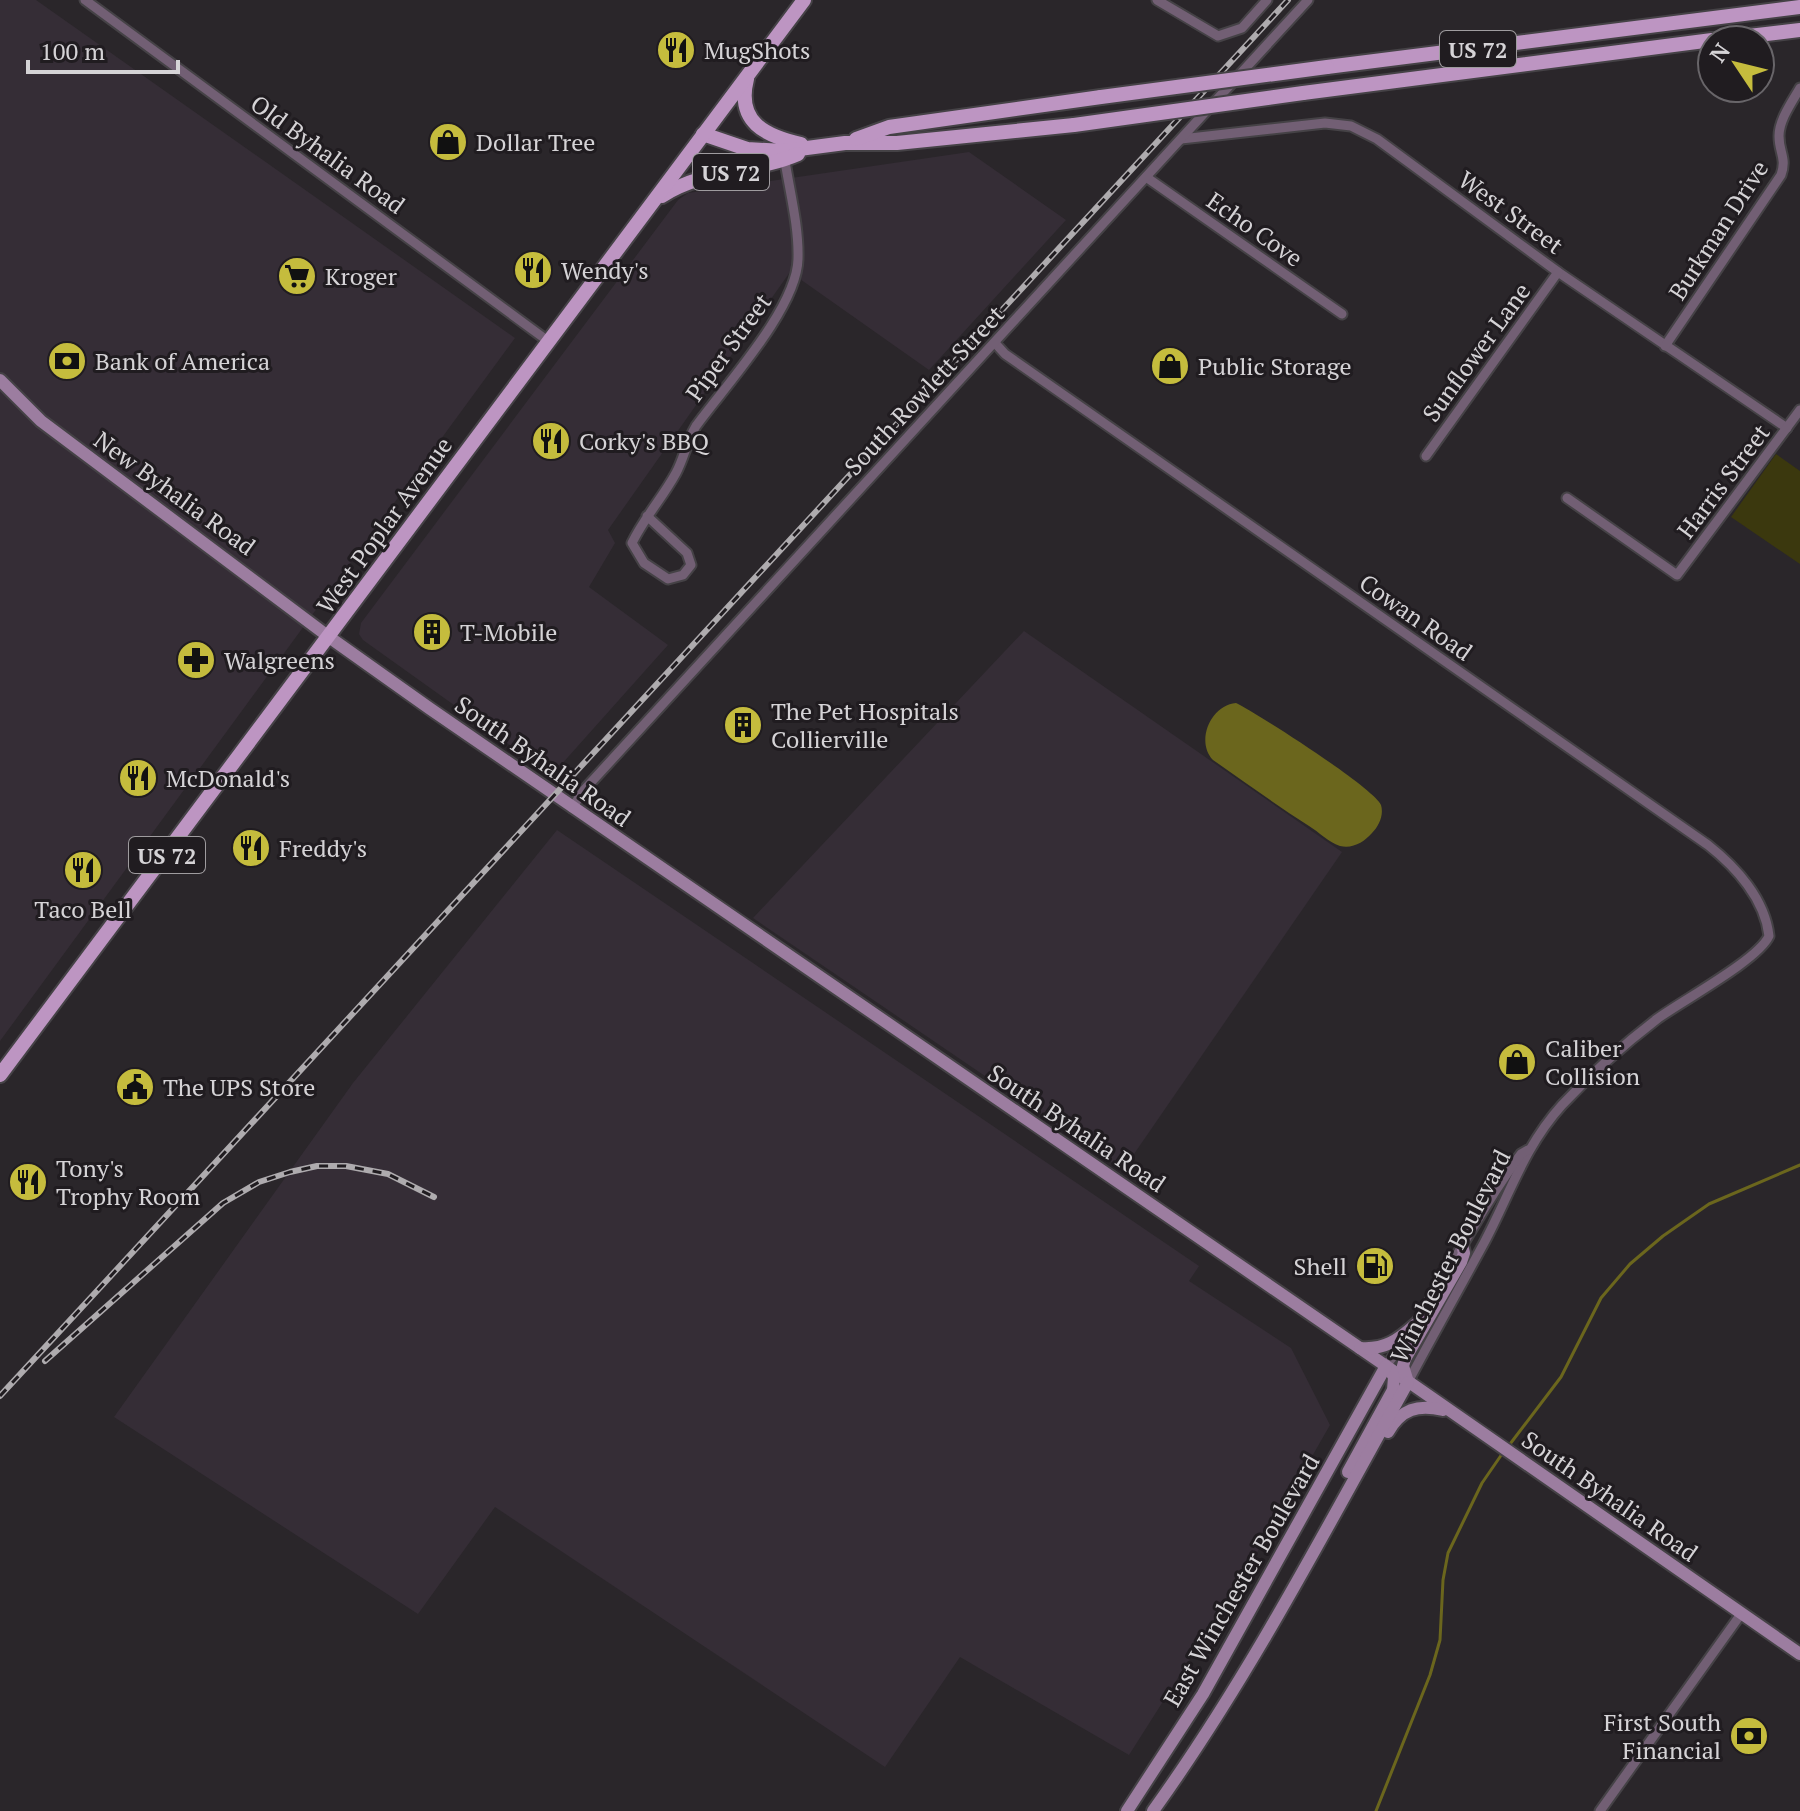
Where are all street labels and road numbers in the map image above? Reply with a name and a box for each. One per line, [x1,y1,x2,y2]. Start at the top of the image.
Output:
road number: US 72 [1440,31,1516,67]
street label: Old Byhalia Road [245,87,411,221]
road number: US 72 [693,154,769,190]
street label: Burkman Drive [1661,154,1775,306]
street label: West Street [1452,163,1570,261]
street label: Echo Cove [1201,184,1309,274]
street label: Sunflower Lane [1415,276,1537,428]
street label: Piper Street [678,286,778,407]
street label: South Rowlett Street [837,298,1011,482]
street label: Harris Street [1669,417,1777,545]
street label: New Byhalia Road [88,424,262,562]
street label: West Poplar Avenue [309,430,459,620]
street label: Cowan Road [1353,566,1479,668]
street label: South Byhalia Road [449,688,637,834]
road number: US 72 [129,837,205,873]
street label: South Byhalia Road [982,1057,1172,1199]
street label: Winchester Boulevard [1382,1144,1518,1368]
street label: South Byhalia Road [1516,1423,1704,1569]
street label: East Winchester Boulevard [1156,1448,1326,1712]

